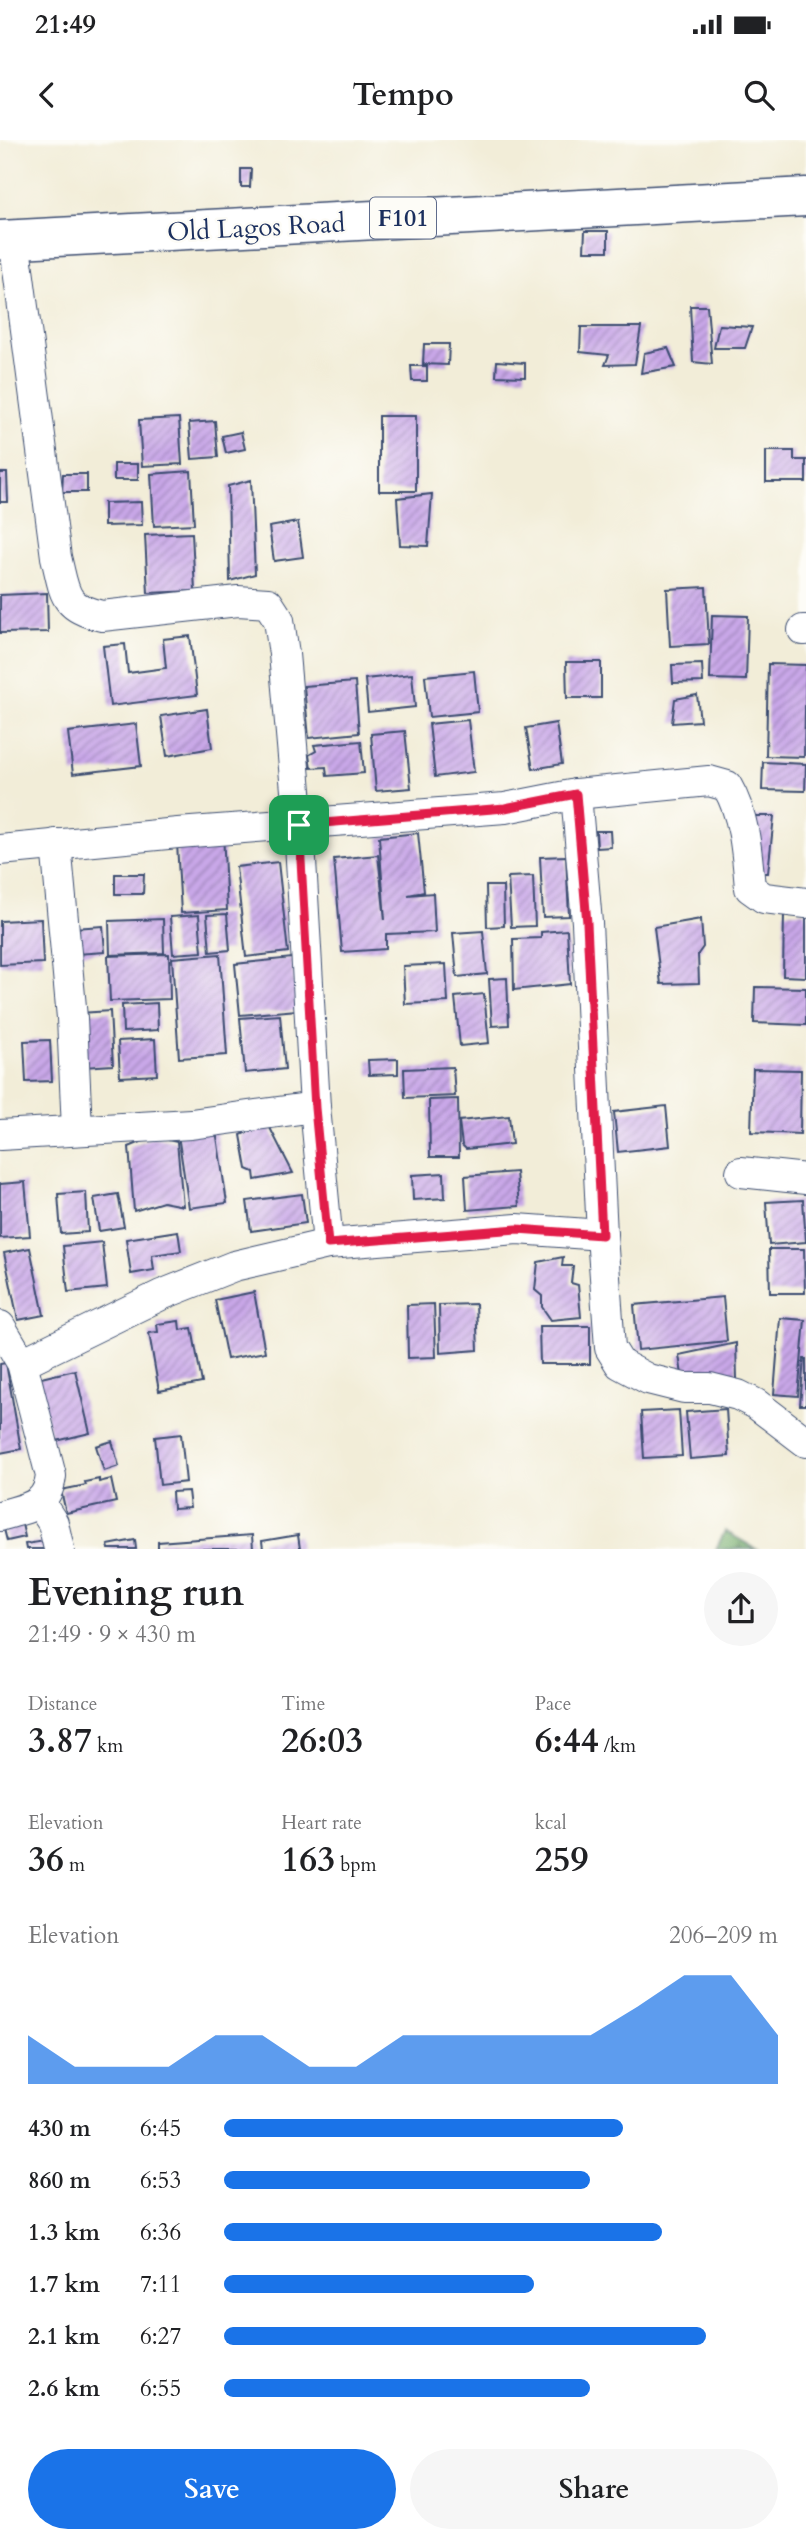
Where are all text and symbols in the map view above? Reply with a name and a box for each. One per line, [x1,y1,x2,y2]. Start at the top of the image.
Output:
text: 21:49 [35,7,96,42]
text: Tempo [352,73,454,117]
icon: back [28,76,66,114]
icon: search [740,76,778,114]
road number: F101 [370,197,436,238]
street label: Old Lagos Road [166,205,346,250]
pin [269,795,329,855]
icon: arrive [280,806,318,844]
text: Evening run [28,1567,244,1619]
button: share [704,1572,778,1646]
text: 21:49 · 9 × 430 m [28,1619,196,1650]
text: Distance [28,1691,97,1717]
text: Time [281,1691,325,1717]
text: Pace [535,1691,571,1717]
text: 3.87 [28,1717,92,1765]
text: 26:03 [281,1717,363,1765]
text: 6:44 [535,1717,599,1765]
text: km [92,1733,123,1759]
text: /km [599,1733,636,1759]
text: Elevation [28,1810,103,1836]
text: Heart rate [281,1810,362,1836]
text: kcal [535,1810,567,1836]
text: 36 [28,1836,64,1884]
text: 163 [281,1836,335,1884]
text: 259 [535,1836,588,1884]
text: m [64,1852,85,1878]
text: bpm [335,1852,377,1878]
text: Elevation [28,1920,119,1951]
text: 206–209 m [669,1920,778,1951]
text: 430 m [28,2113,91,2144]
text: 6:45 [140,2113,181,2144]
text: 860 m [28,2165,91,2196]
text: 6:53 [140,2165,181,2196]
text: 1.3 km [28,2217,100,2248]
text: 6:36 [140,2217,181,2248]
text: 1.7 km [28,2269,100,2300]
text: 7:11 [140,2269,181,2300]
text: 2.1 km [28,2321,100,2352]
text: 6:27 [140,2321,181,2352]
text: 2.6 km [28,2373,100,2404]
text: 6:55 [140,2373,181,2404]
button: Save [28,2449,396,2529]
button: Share [410,2449,778,2529]

